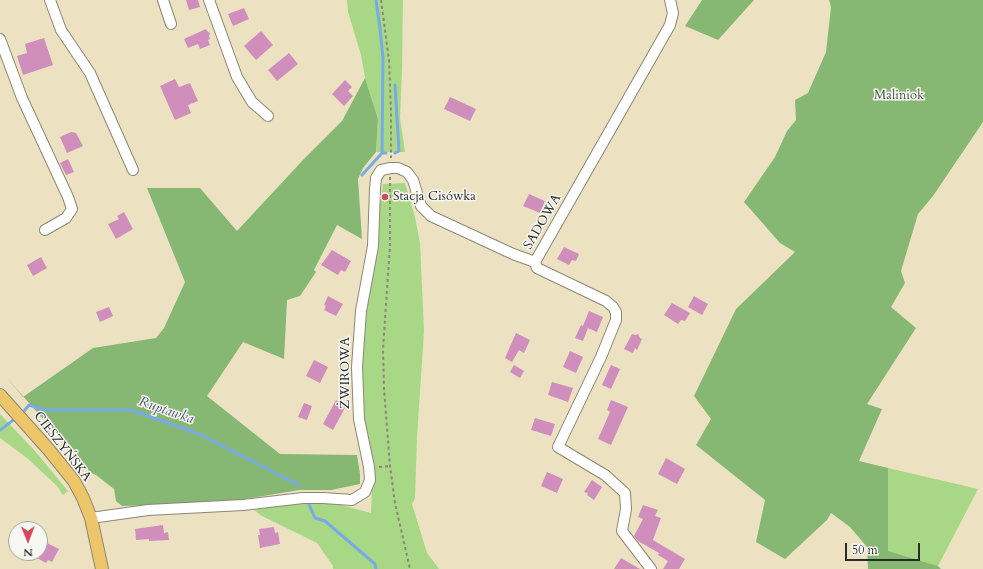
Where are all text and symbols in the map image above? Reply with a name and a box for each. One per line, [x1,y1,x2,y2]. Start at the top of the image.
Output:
park label: Maliniok [874,88,924,104]
place label: Stacja Cisówka [393,189,476,205]
marker: Stacja Cisówka [380,192,390,202]
street label: SADOWA [521,192,565,252]
street label: ŻWIROWA [338,337,354,409]
water label: Ruptawka [136,394,196,428]
street label: CIESZYŃSKA [30,409,94,485]
north arrow [8,521,48,561]
scale bar [847,535,922,561]
text: 50 m [852,542,878,558]
text: N [23,545,33,560]

